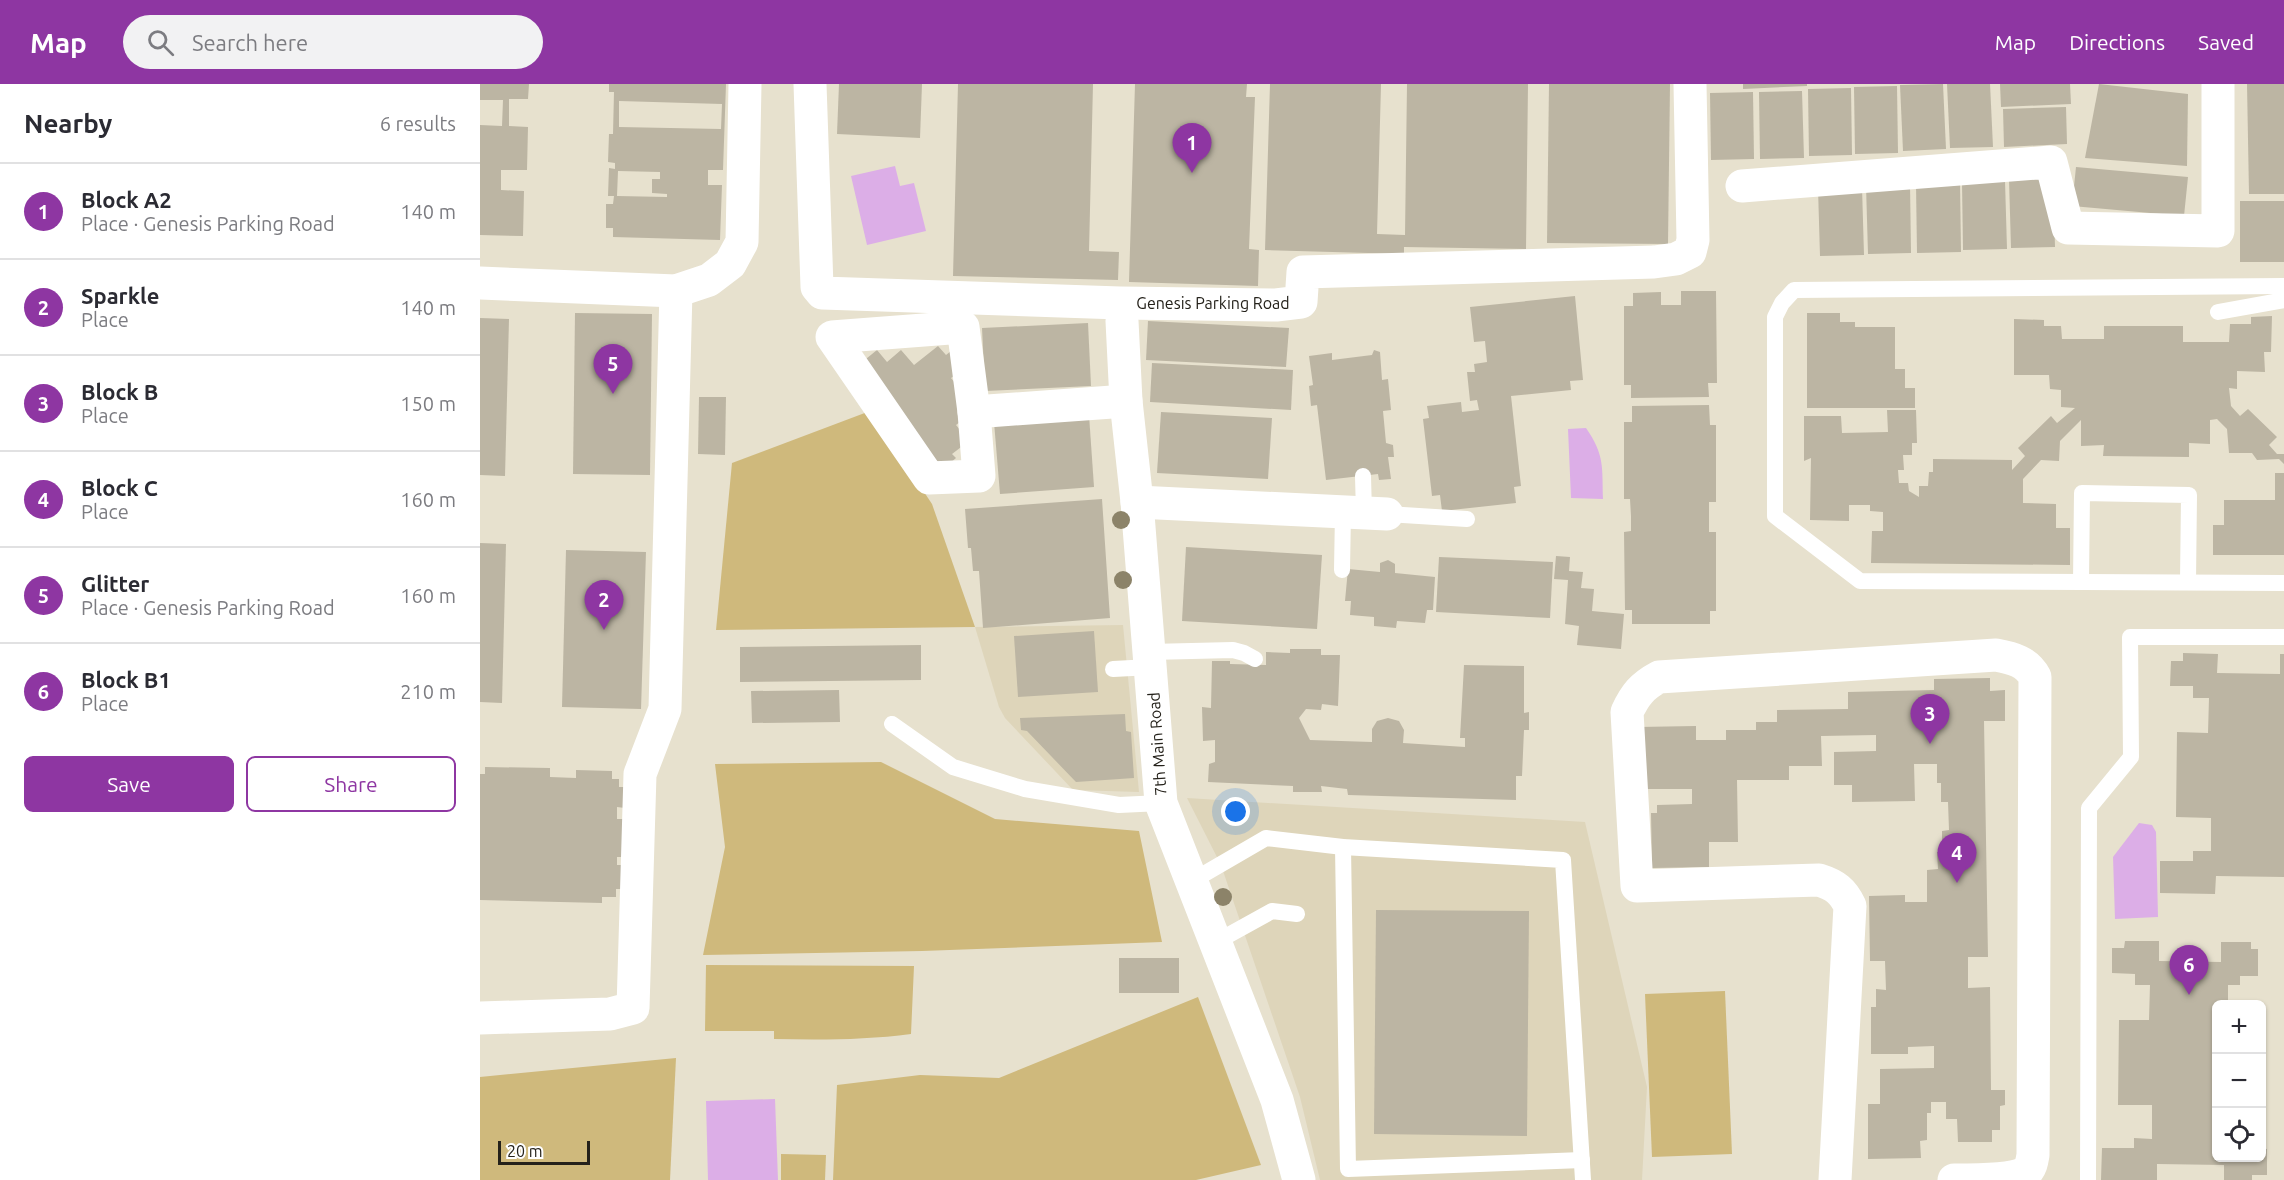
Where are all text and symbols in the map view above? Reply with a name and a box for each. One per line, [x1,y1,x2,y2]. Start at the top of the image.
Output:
search box [123,15,543,69]
icon: search [144,26,177,59]
text: Map [30,27,87,58]
text: Search here [192,30,308,55]
text: Map [1995,30,2036,54]
text: Directions [2069,30,2165,54]
text: Saved [2198,30,2254,54]
text: Nearby [24,109,112,138]
text: 6 results [380,112,456,135]
pin: 1 [1172,124,1212,173]
text: Block A2 [81,187,172,212]
text: 1 [38,200,49,223]
text: 140 m [400,200,456,223]
text: Place · Genesis Parking Road [81,212,335,235]
text: Sparkle [81,283,159,308]
street label: Genesis Parking Road [1136,294,1290,312]
text: 2 [38,296,49,319]
text: 140 m [400,296,456,319]
text: Place [81,308,129,331]
pin: 5 [594,344,632,394]
text: Block B [81,379,158,404]
text: 3 [38,392,49,415]
text: 150 m [400,392,456,415]
text: Place [81,404,129,427]
text: Block C [81,475,158,500]
text: 4 [38,488,49,511]
text: 160 m [400,488,456,511]
text: Place [81,500,129,523]
text: Glitter [81,571,149,596]
pin: 2 [584,580,624,630]
text: 5 [38,584,49,607]
text: 160 m [400,584,456,607]
text: Place · Genesis Parking Road [81,596,335,619]
text: Block B1 [81,667,171,692]
text: 6 [38,680,49,703]
text: 210 m [400,680,456,703]
text: Place [81,692,129,715]
street label: 7th Main Road [1144,692,1170,796]
pin: 3 [1910,694,1950,744]
button: Save [24,756,234,812]
button: Share [246,756,456,812]
your location [1221,797,1250,826]
pin: 4 [1938,834,1976,883]
pin: 6 [2170,946,2208,995]
map controls [2212,1000,2266,1162]
button: + [2212,1000,2266,1054]
button: − [2212,1054,2266,1108]
button: locate [2212,1108,2266,1162]
scale bar [498,1138,590,1166]
text: 20 m [507,1142,543,1160]

